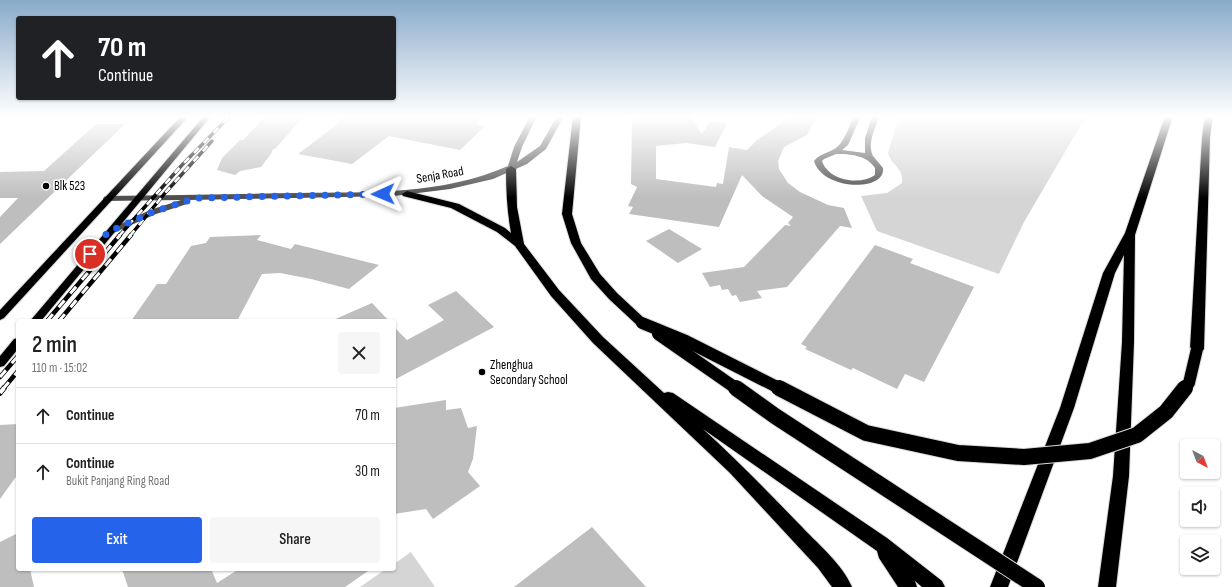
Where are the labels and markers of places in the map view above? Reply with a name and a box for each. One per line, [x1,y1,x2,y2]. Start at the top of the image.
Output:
place label: Blk 523 [54,178,85,194]
marker: Blk 523 [41,181,51,191]
pin [73,237,107,271]
place label: Zhenghua Secondary School [490,357,568,388]
marker: Zhenghua Secondary School [477,367,487,377]

